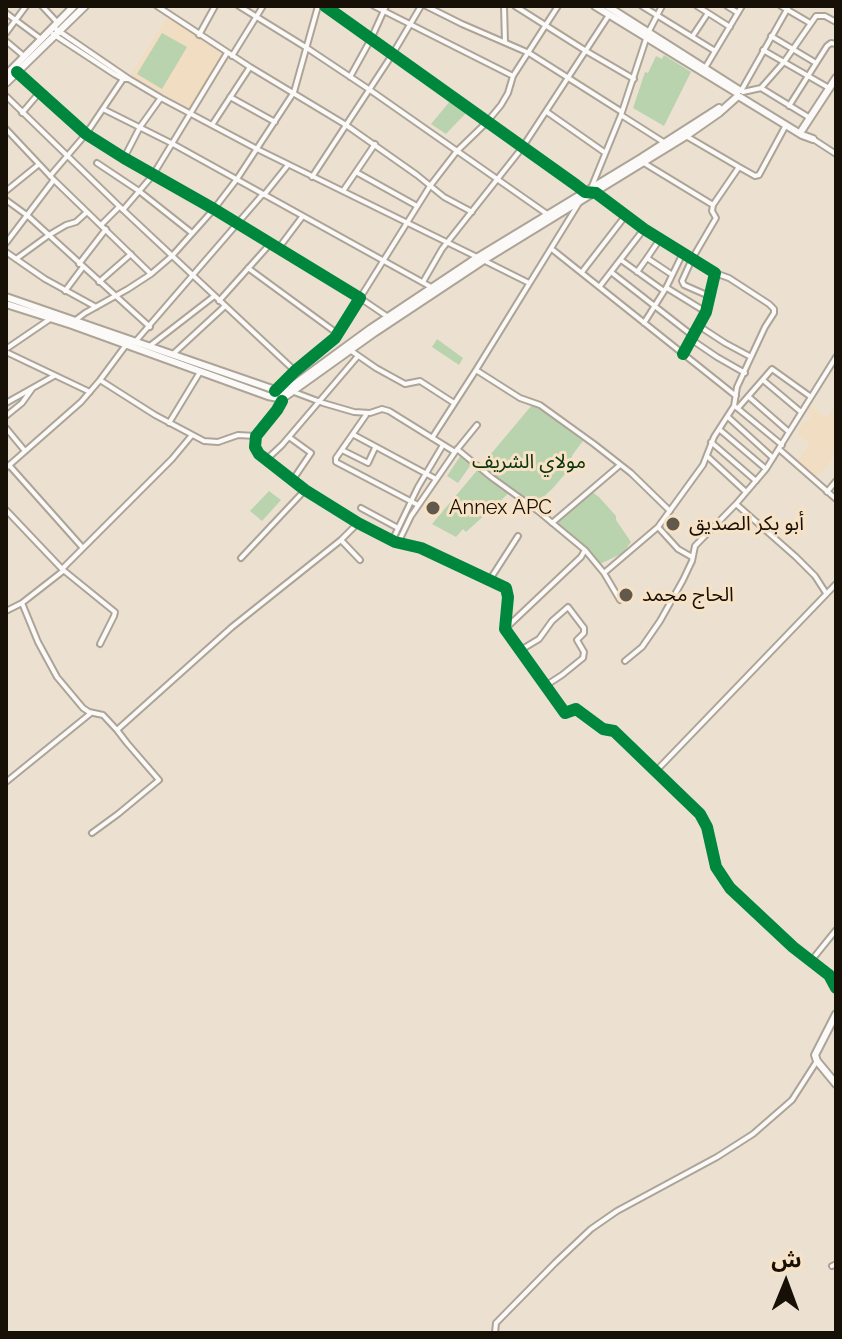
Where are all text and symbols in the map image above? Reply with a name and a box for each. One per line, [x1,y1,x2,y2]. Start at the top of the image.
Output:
park label: مولاي الشريف [472,450,586,474]
place label: Annex APC [449,496,552,520]
marker: Annex APC [424,499,442,517]
place label: أبو بكر الصديق [689,512,804,536]
marker: أبو بكر الصديق [664,515,682,533]
place label: الحاج محمد [642,583,734,607]
marker: الحاج محمد [617,586,635,604]
north arrow [746,1243,826,1323]
text: ش [771,1246,802,1272]

